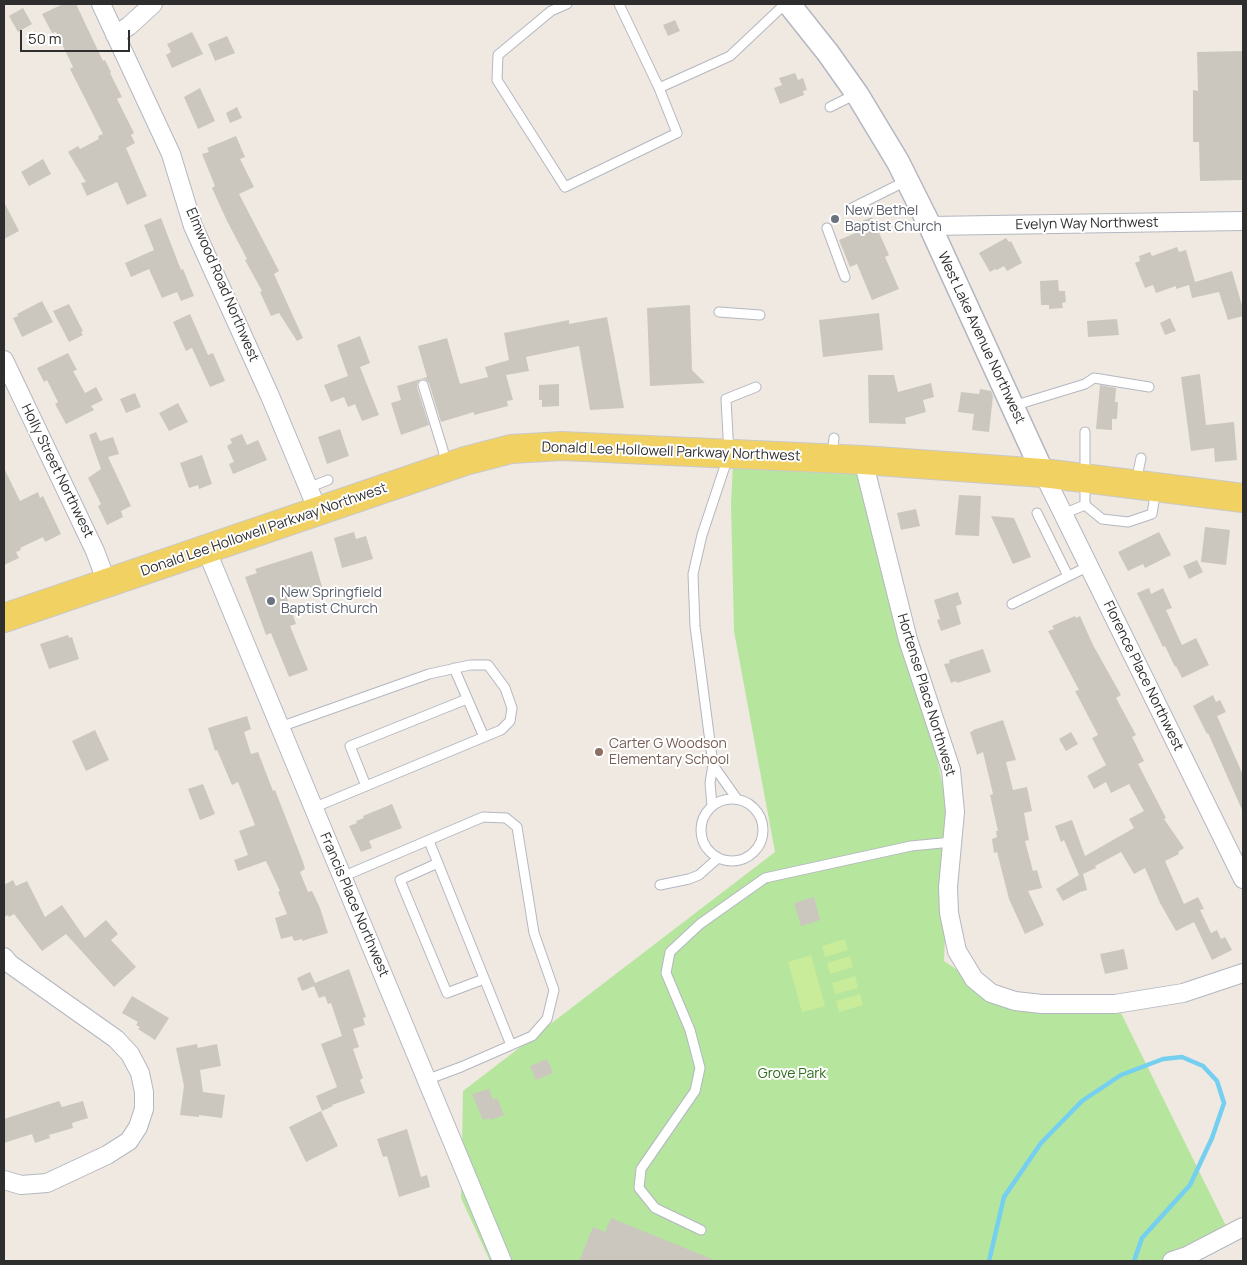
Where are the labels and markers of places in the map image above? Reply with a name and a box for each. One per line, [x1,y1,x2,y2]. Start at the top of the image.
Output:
place label: New Bethel Baptist Church [845,203,942,236]
marker: New Bethel Baptist Church [829,213,841,225]
place label: New Springfield Baptist Church [281,585,382,618]
marker: New Springfield Baptist Church [265,595,277,607]
place label: Carter G Woodson Elementary School [609,736,729,769]
marker: Carter G Woodson Elementary School [593,746,605,758]

